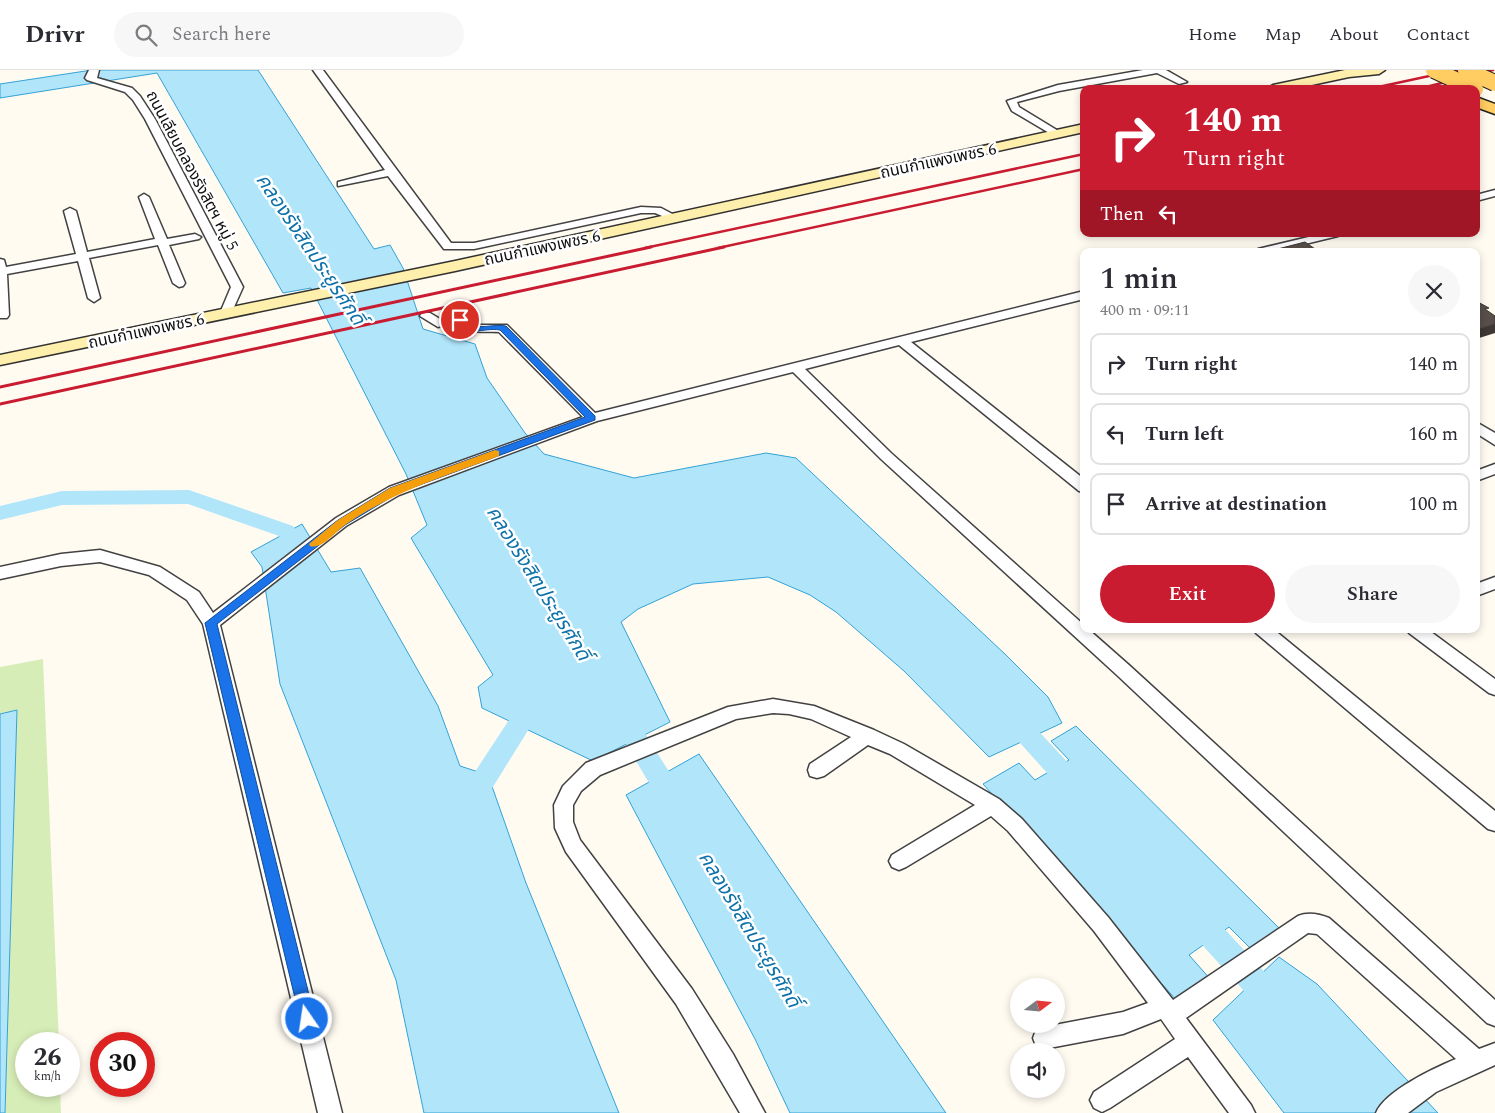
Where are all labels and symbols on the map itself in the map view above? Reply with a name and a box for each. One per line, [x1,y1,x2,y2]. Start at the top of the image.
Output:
street label: ถนนเลียบคลองรังสิตฯ หมู่ 5 [140,86,245,255]
street label: ถนนกำแพงเพชร 6 [878,137,998,185]
water label: คลองรังสิตประยูรศักดิ์ [248,167,375,336]
street label: ถนนกำแพงเพชร 6 [482,224,602,272]
pin [439,299,481,341]
street label: ถนนกำแพงเพชร 6 [86,307,206,355]
water label: คลองรังสิตประยูรศักดิ์ [478,500,601,671]
water label: คลองรังสิตประยูรศักดิ์ [691,846,810,1018]
north arrow [1010,978,1065,1032]
position arrow [280,992,332,1044]
speed limit sign: 30 [90,1032,155,1097]

